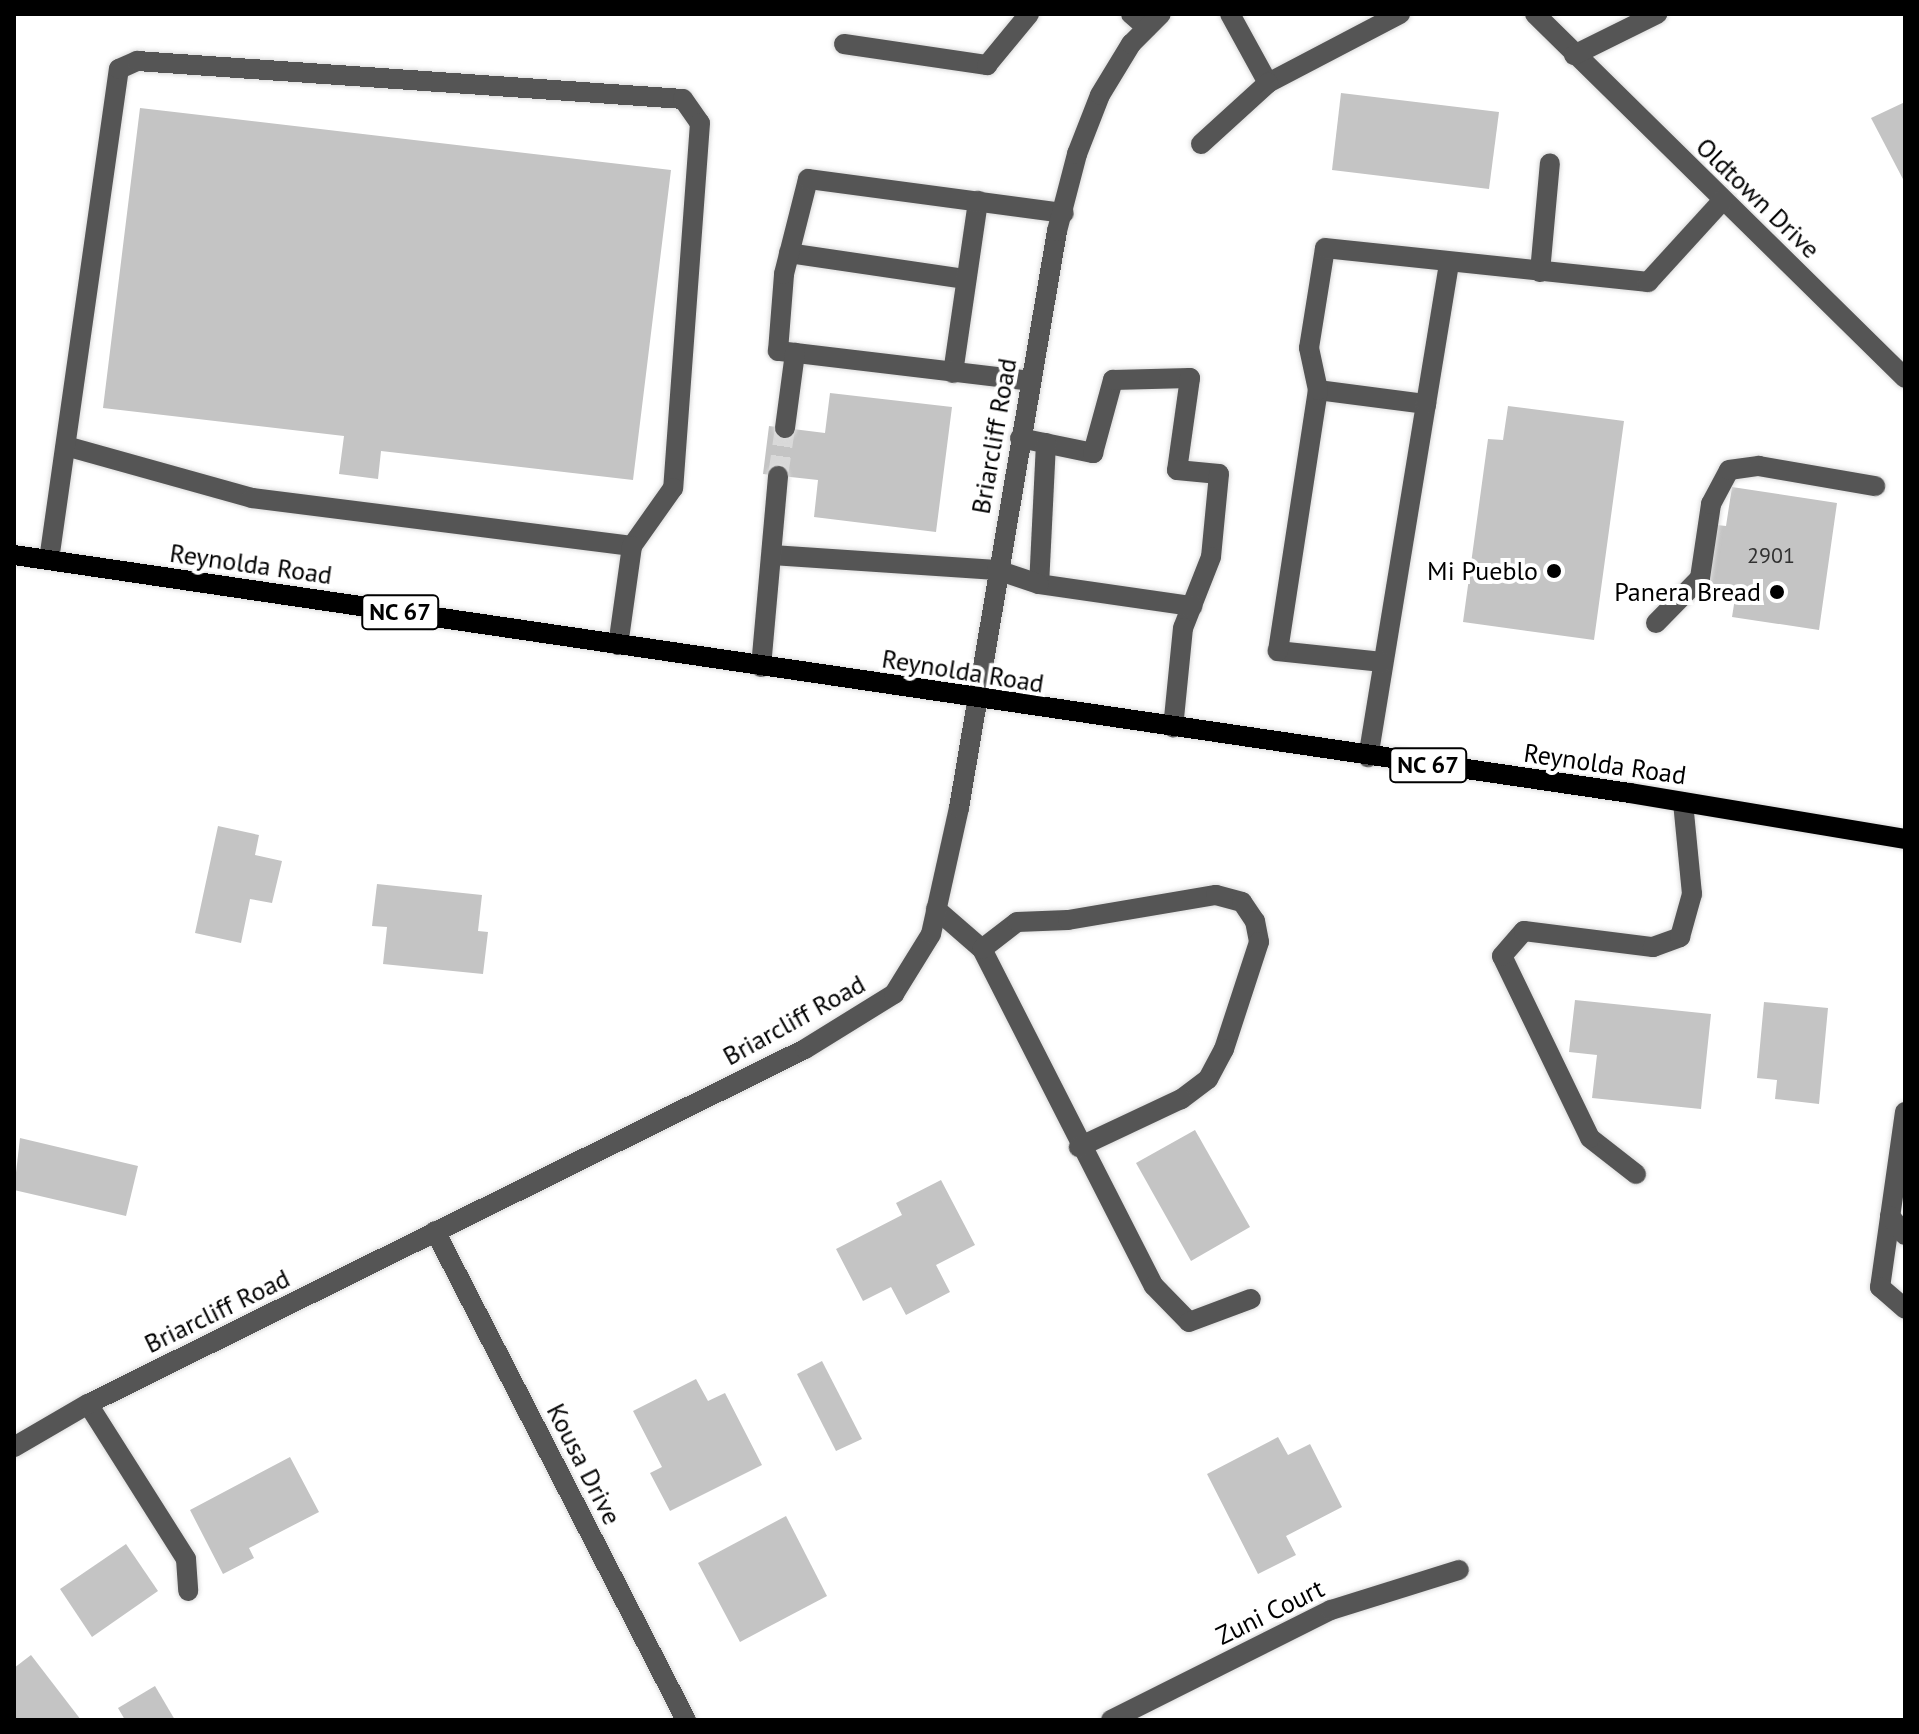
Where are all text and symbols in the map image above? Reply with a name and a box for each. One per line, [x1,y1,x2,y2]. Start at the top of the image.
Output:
street label: Oldtown Drive [1690,131,1826,265]
street label: Briarcliff Road [965,356,1023,516]
street label: Reynolda Road [168,537,334,591]
house number: 2901 [1747,543,1795,569]
place label: Mi Pueblo [1427,555,1538,587]
marker: Mi Pueblo [1545,562,1563,580]
place label: Panera Bread [1614,576,1761,608]
marker: Panera Bread [1768,583,1786,601]
road number: NC 67 [360,592,440,632]
street label: Reynolda Road [880,643,1046,699]
street label: Reynolda Road [1522,737,1688,791]
road number: NC 67 [1388,745,1468,785]
street label: Briarcliff Road [718,968,870,1072]
street label: Briarcliff Road [139,1262,295,1360]
street label: Kousa Drive [540,1398,628,1530]
street label: Zuni Court [1211,1573,1329,1651]

